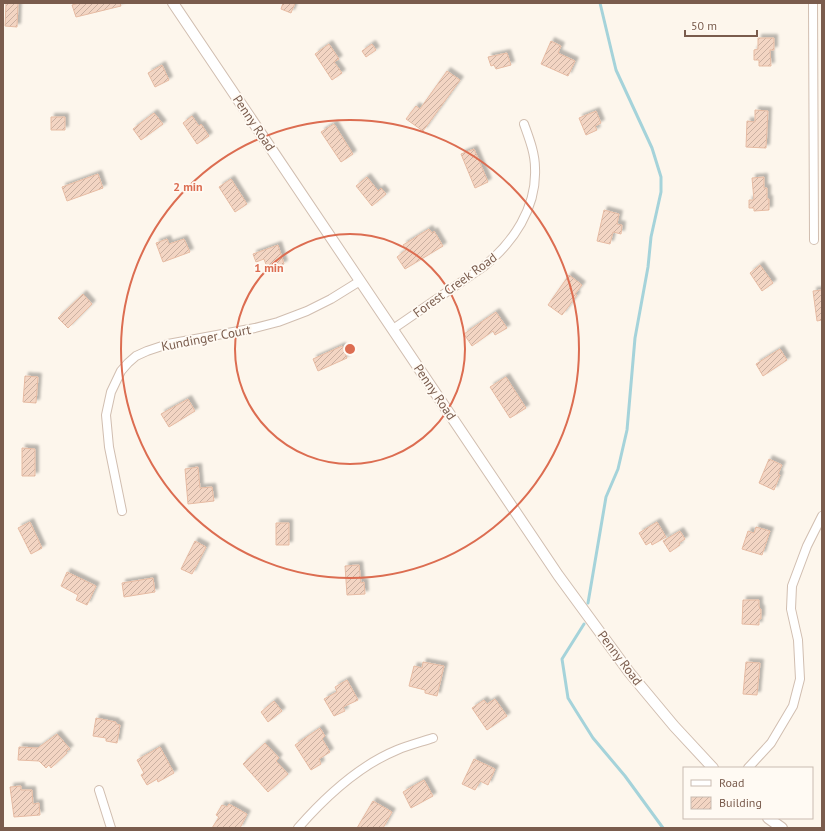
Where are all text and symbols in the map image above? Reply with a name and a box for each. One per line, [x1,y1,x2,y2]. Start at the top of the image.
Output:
scale bar [685,12,757,38]
text: 50 m [691,18,717,33]
street label: Penny Road [229,92,279,154]
text: 2 min [173,179,203,194]
street label: Forest Creek Road [410,249,500,321]
text: 1 min [254,260,284,275]
street label: Kundinger Court [160,321,253,355]
centre of rings [343,342,357,356]
street label: Penny Road [410,361,460,423]
street label: Penny Road [594,627,646,689]
legend [683,767,813,819]
text: Road [719,775,744,790]
text: Building [719,795,762,810]

